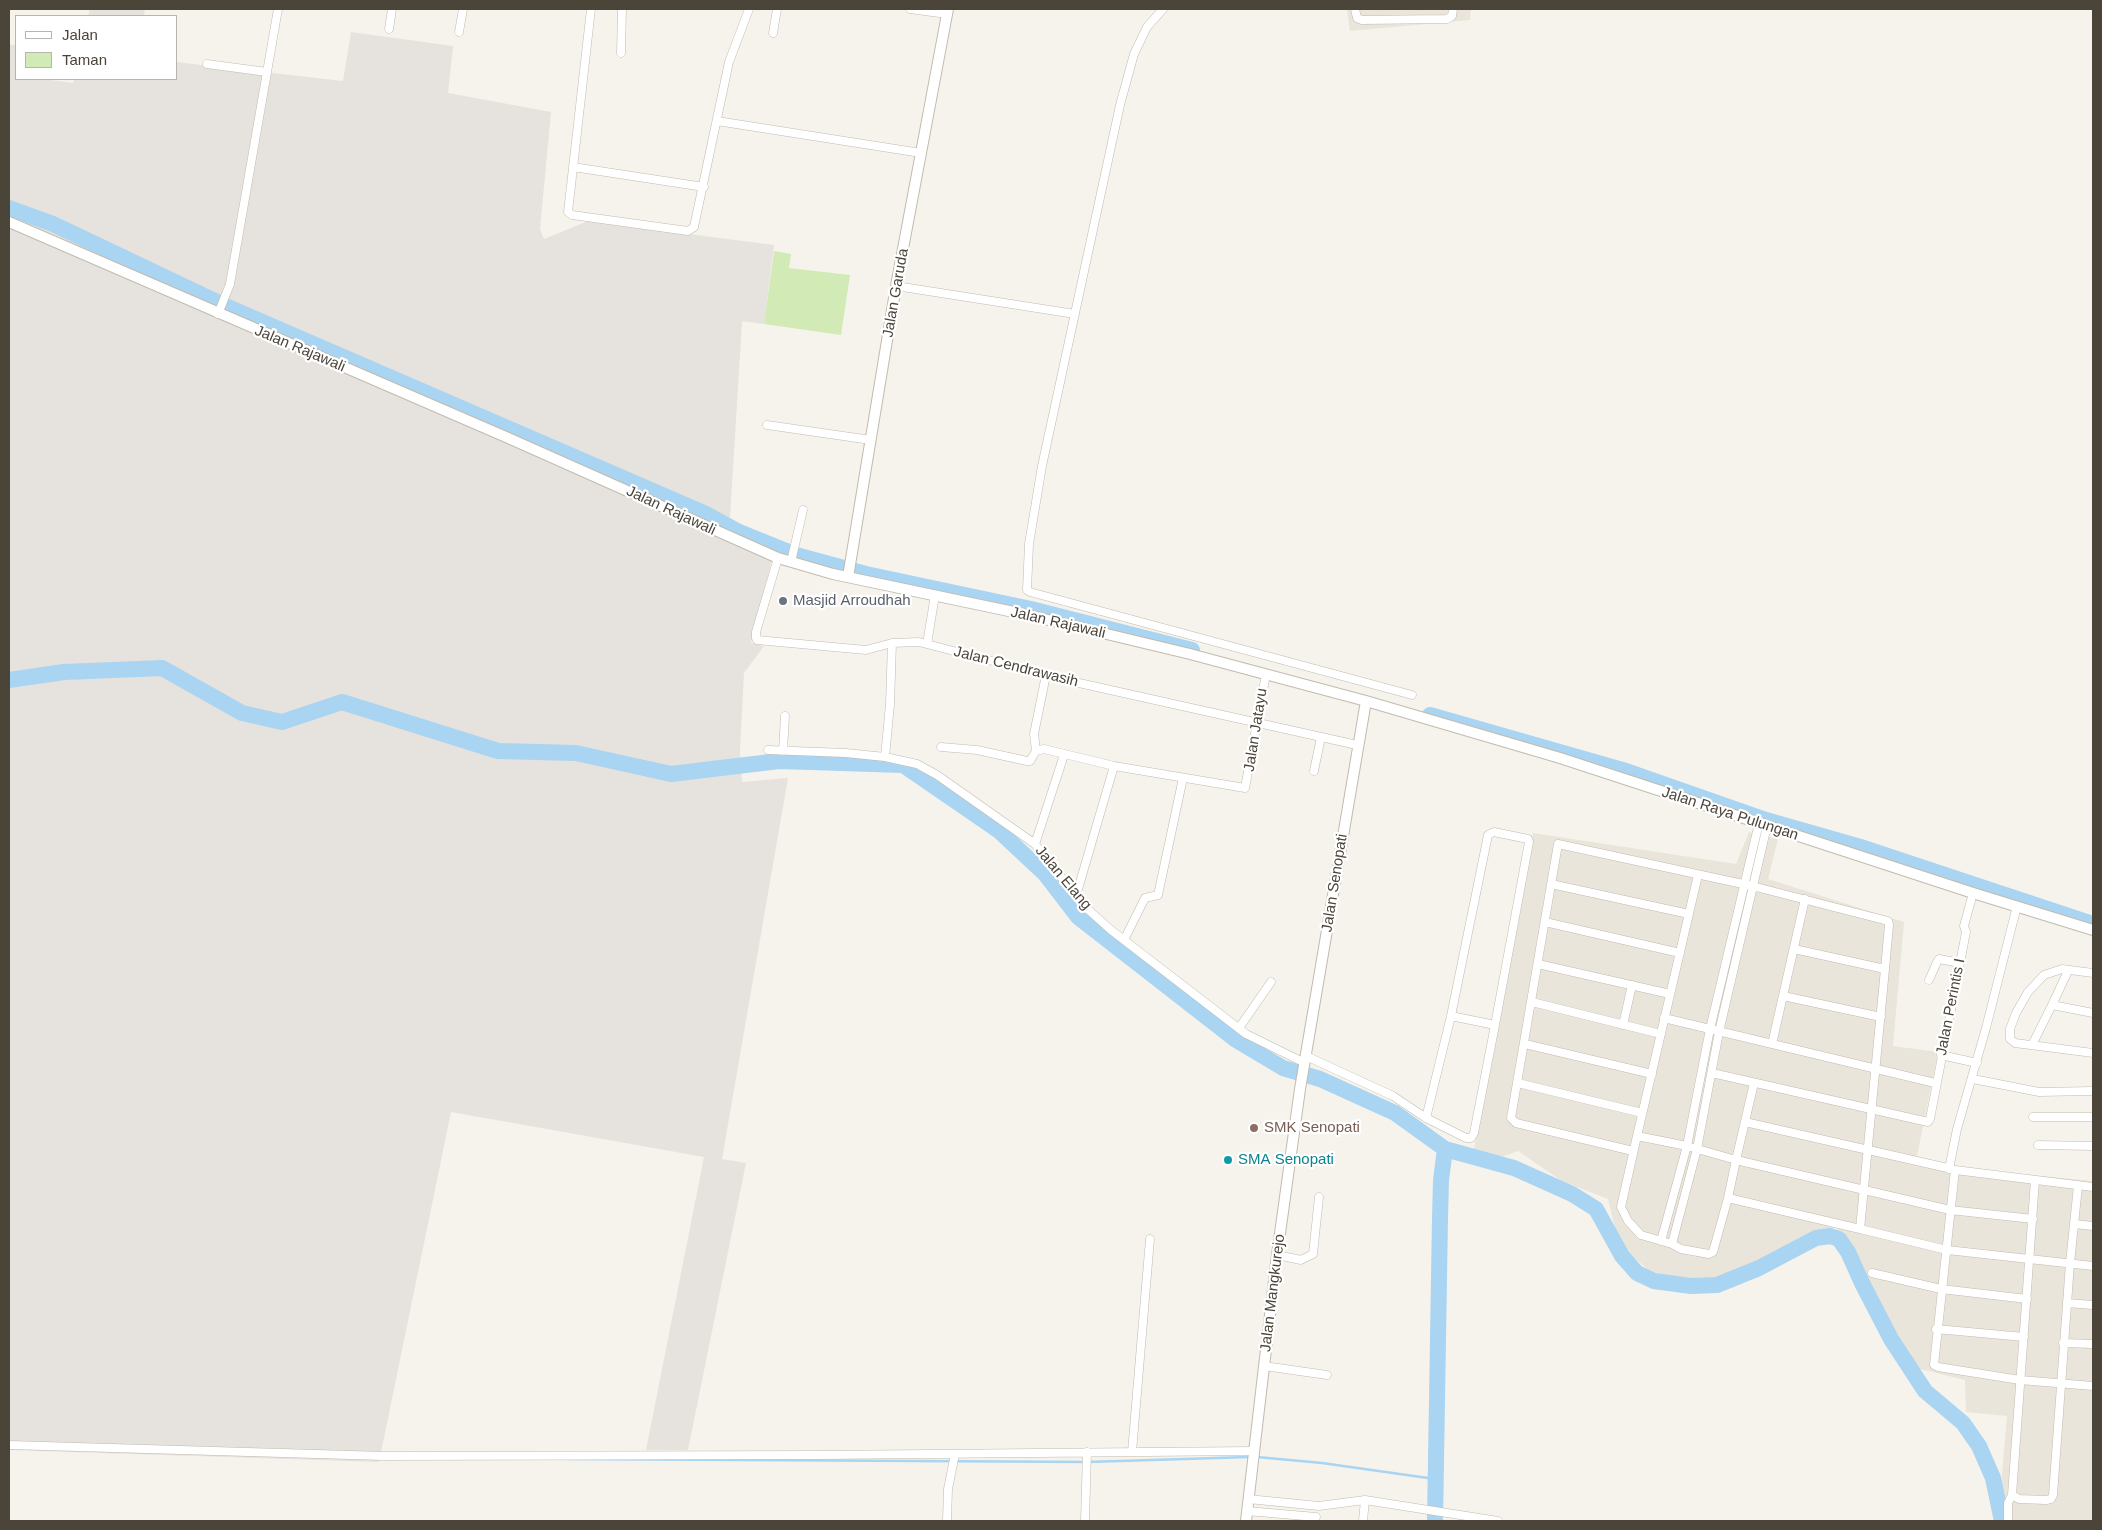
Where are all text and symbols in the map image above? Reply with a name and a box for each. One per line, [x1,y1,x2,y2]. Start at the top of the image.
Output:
legend [15,15,178,80]
text: Jalan [62,26,98,43]
text: Taman [62,51,107,68]
street label: Jalan Garuda [879,247,913,339]
street label: Jalan Rajawali [252,322,348,376]
street label: Jalan Rajawali [623,482,719,540]
place label: Masjid Arroudhah [793,592,911,610]
marker: Masjid Arroudhah [777,595,789,607]
street label: Jalan Rajawali [1009,603,1107,643]
street label: Jalan Cendrawasih [952,643,1080,691]
street label: Jalan Jatayu [1241,687,1271,773]
street label: Jalan Raya Pulungan [1659,783,1801,845]
street label: Jalan Senopati [1318,833,1352,933]
street label: Jalan Elang [1031,842,1095,914]
street label: Jalan Perintis I [1933,957,1969,1057]
place label: SMK Senopati [1264,1119,1360,1137]
marker: SMK Senopati [1248,1122,1260,1134]
place label: SMA Senopati [1238,1151,1334,1169]
marker: SMA Senopati [1222,1154,1234,1166]
street label: Jalan Mangkurejo [1257,1233,1289,1353]

